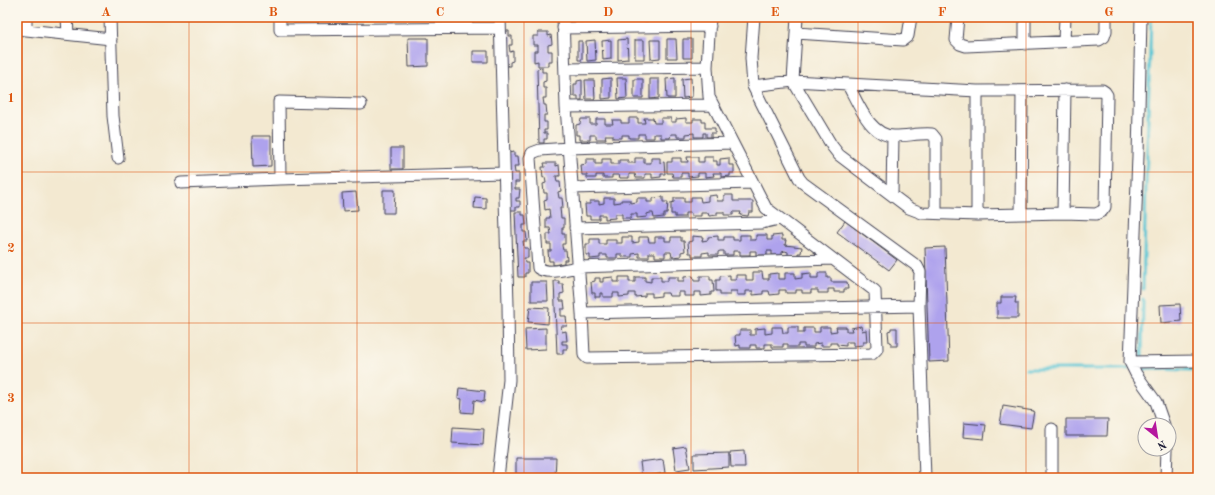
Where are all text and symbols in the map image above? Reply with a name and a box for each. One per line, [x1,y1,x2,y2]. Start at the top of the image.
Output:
text: A [101,6,111,19]
text: B [268,6,278,19]
text: C [436,6,444,19]
text: D [603,6,613,19]
text: E [771,6,780,19]
text: F [938,6,947,19]
text: G [1104,6,1114,19]
text: 1 [7,92,15,105]
text: 2 [7,242,15,255]
text: 3 [7,392,15,405]
north arrow [1137,417,1177,457]
text: N [1154,437,1168,452]

